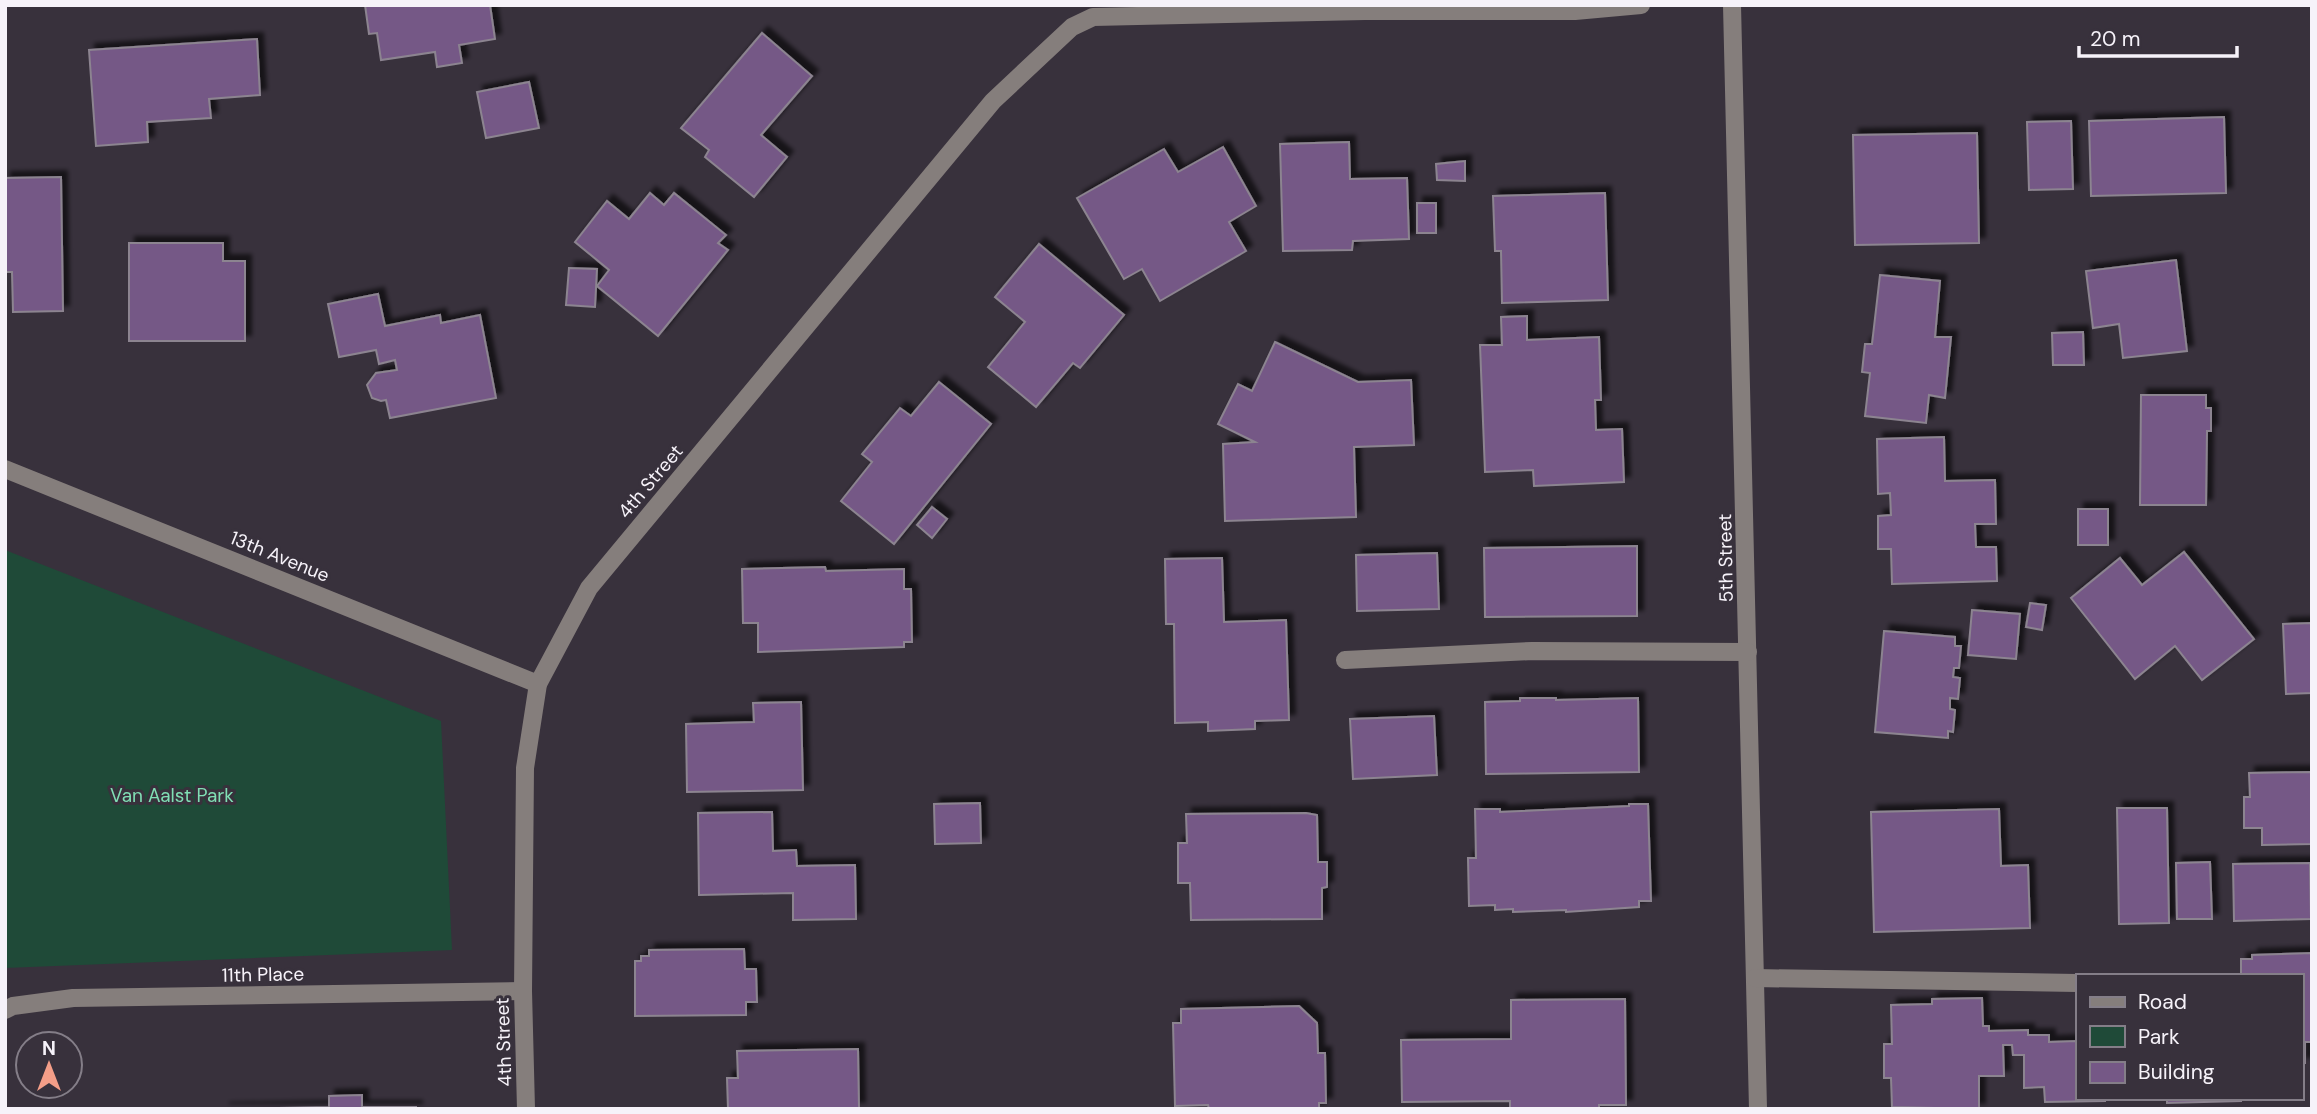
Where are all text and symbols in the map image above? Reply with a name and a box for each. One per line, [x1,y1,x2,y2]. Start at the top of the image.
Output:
scale bar [2079,14,2236,58]
text: 20 m [2090,25,2141,53]
street label: 4th Street [612,439,689,523]
street label: 5th Street [1712,513,1739,603]
street label: 13th Avenue [226,525,333,588]
park label: Van Aalst Park [110,783,234,808]
street label: 11th Place [222,961,304,988]
legend [2076,974,2303,1100]
text: Road [2138,988,2187,1016]
street label: 4th Street [489,997,518,1087]
text: Park [2138,1023,2180,1051]
north arrow [14,1030,84,1100]
text: N [42,1036,56,1061]
text: Building [2138,1058,2215,1086]

